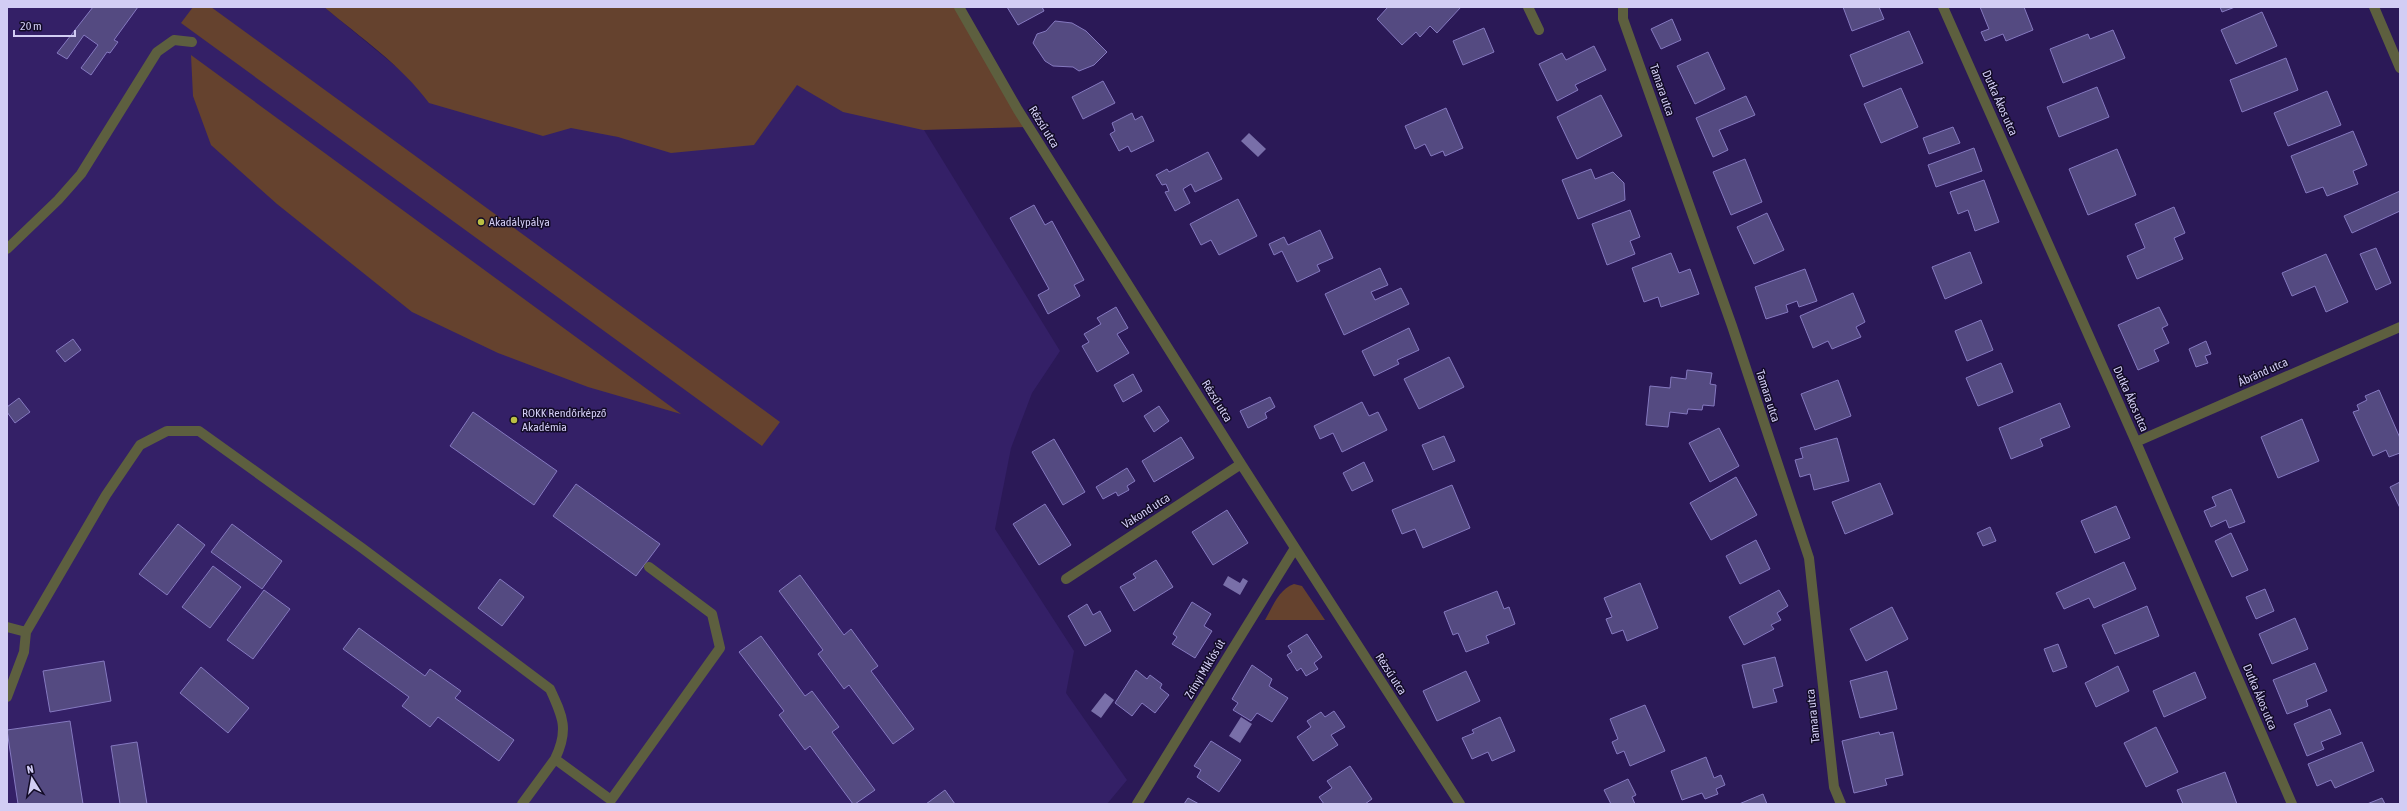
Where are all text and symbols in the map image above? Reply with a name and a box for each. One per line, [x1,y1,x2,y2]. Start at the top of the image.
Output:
scale bar [14,12,75,38]
text: 20 m [20,19,42,33]
street label: Tamara utca [1647,62,1677,118]
street label: Dutka Ákos utca [1979,68,2021,138]
street label: Rézsű utca [1026,104,1062,150]
place label: Akadálypálya [489,215,550,229]
marker: Akadálypálya [476,217,486,227]
street label: Ábránd utca [2236,355,2290,389]
street label: Dutka Ákos utca [2110,364,2152,434]
street label: Tamara utca [1753,368,1783,424]
street label: Rézsű utca [1199,378,1235,424]
place label: ROKK Rendőrképző Akadémia [522,406,607,434]
marker: ROKK Rendőrképző Akadémia [509,415,519,425]
street label: Vakond utca [1120,490,1172,532]
street label: Zrínyi Miklós út [1182,636,1228,701]
street label: Rézsű utca [1372,651,1410,697]
street label: Dutka Ákos utca [2240,662,2280,732]
street label: Tamara utca [1803,688,1823,744]
north arrow [12,759,52,799]
text: N [26,763,34,776]

